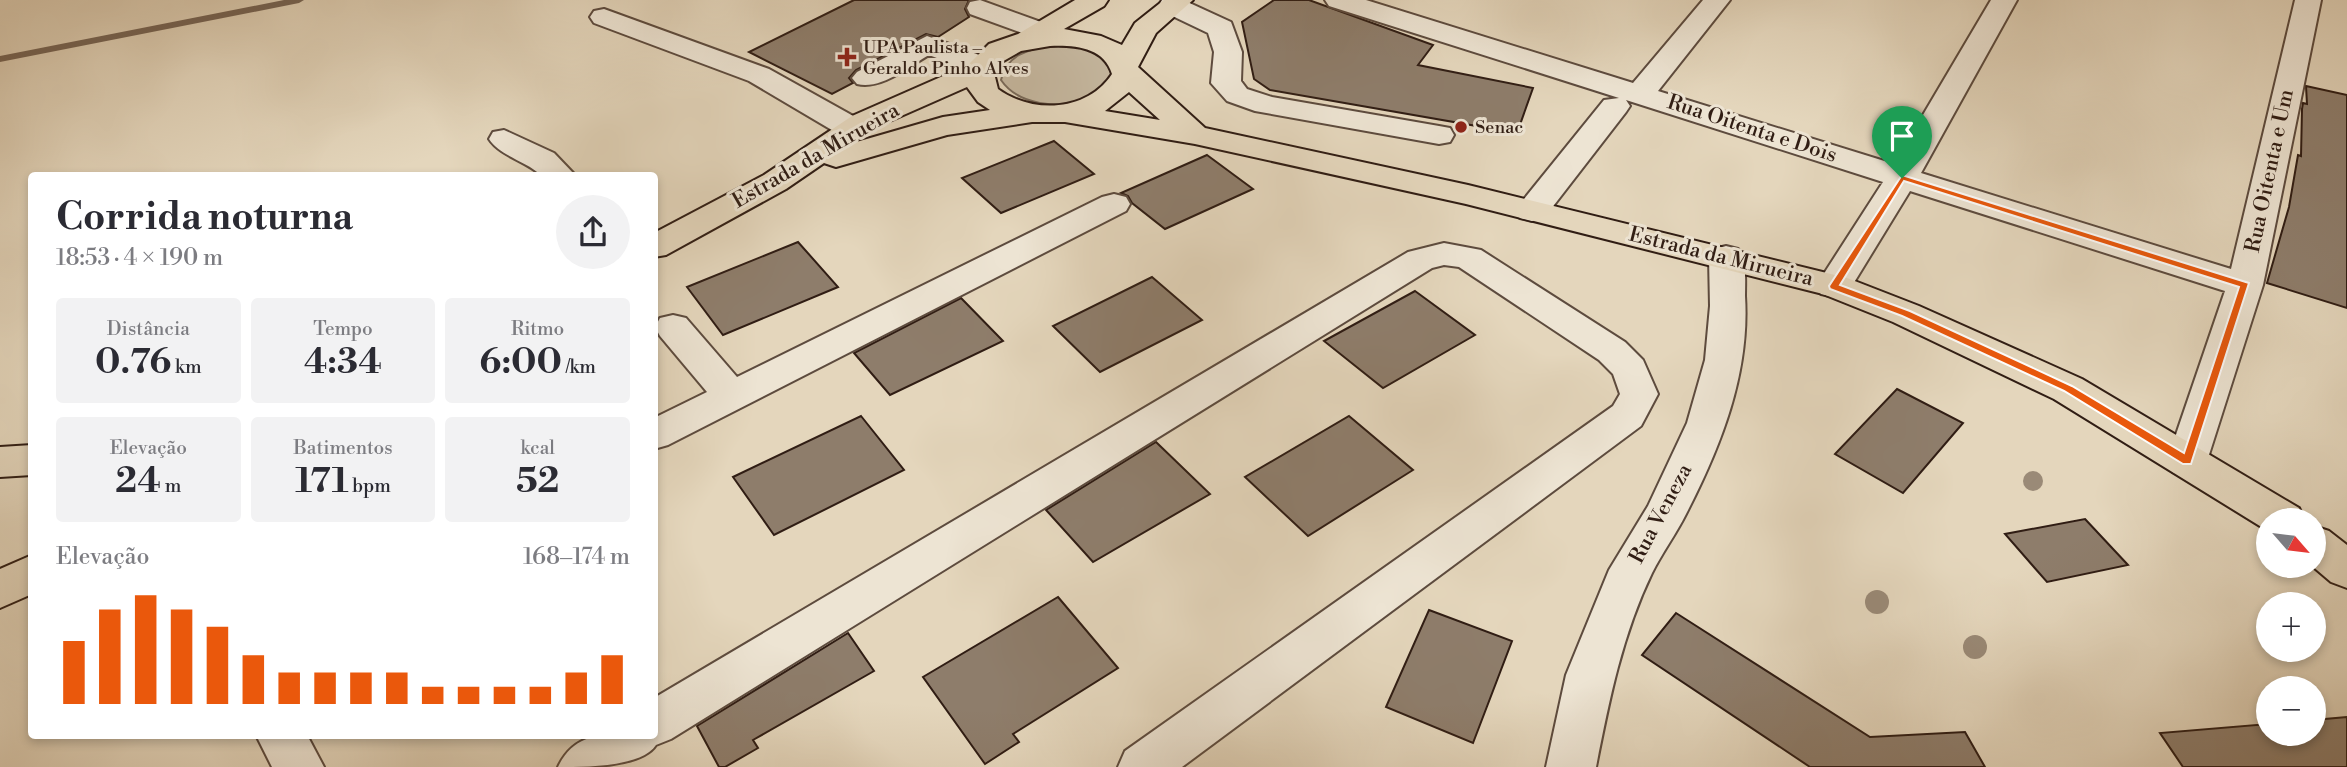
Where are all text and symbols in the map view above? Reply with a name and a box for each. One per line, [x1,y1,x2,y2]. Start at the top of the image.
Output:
place label: UPA Paulista – Geraldo Pinho Alves [863,36,1029,80]
marker: UPA Paulista – Geraldo Pinho Alves [837,47,857,67]
street label: Rua Oitenta e Um [2240,87,2300,255]
street label: Rua Oitenta e Dois [1664,89,1840,169]
street label: Estrada da Mirueira [728,97,905,215]
pin [1872,106,1932,178]
place label: Senac [1475,116,1523,139]
icon: arrive [1883,117,1921,155]
marker: Senac [1453,119,1469,135]
text: Corrida noturna [56,194,353,241]
button: share [556,195,630,269]
street label: Estrada da Mirueira [1626,222,1816,293]
text: 18:53 · 4 × 190 m [56,244,223,272]
text: Distância [107,317,190,341]
text: Tempo [313,317,373,341]
text: Ritmo [511,317,564,341]
text: 0.76 [95,341,171,384]
text: 4:34 [304,341,382,384]
text: 6:00 [479,341,562,384]
text: km [171,355,202,379]
text: /km [562,355,596,379]
text: Elevação [110,436,187,460]
text: Batimentos [293,436,393,460]
text: kcal [520,436,555,460]
street label: Rua Veneza [1624,459,1698,568]
text: 24 [115,460,161,503]
text: 171 [295,460,348,503]
text: 52 [516,460,559,503]
text: m [161,474,181,498]
text: bpm [348,474,391,498]
north arrow [2256,508,2326,578]
map controls [2256,508,2326,746]
text: Elevação [56,543,149,571]
text: 168–174 m [523,543,630,571]
button: + [2256,592,2326,662]
button: − [2256,676,2326,746]

